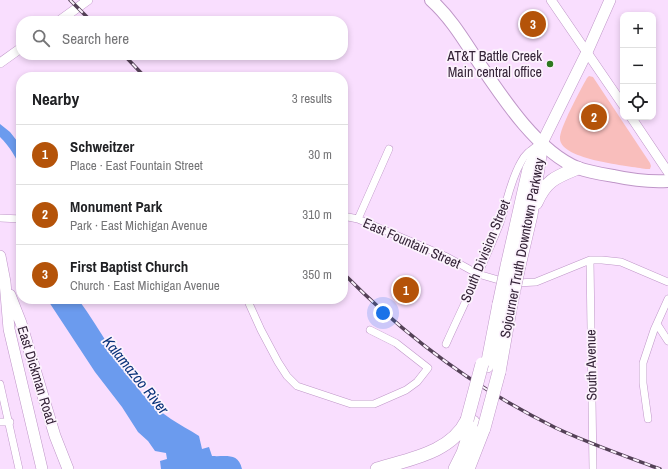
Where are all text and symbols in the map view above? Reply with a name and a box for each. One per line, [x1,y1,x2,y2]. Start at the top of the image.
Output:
pin: 3 [520,9,546,39]
map controls [620,12,656,120]
button: + [620,12,656,48]
search box [16,16,348,60]
icon: search [30,27,52,49]
text: Search here [62,28,129,49]
place label: AT&T Battle Creek Main central office [446,47,542,81]
button: − [620,48,656,84]
marker: AT&T Battle Creek Main central office [545,59,555,69]
button: locate [620,84,656,120]
text: Nearby [32,87,79,110]
text: 3 results [292,90,332,107]
pin: 2 [581,102,607,132]
text: Schweitzer [70,136,134,157]
text: 1 [42,146,48,163]
text: 30 m [308,146,332,163]
street label: Sojourner Truth Downtown Parkway [496,156,548,340]
text: Place · East Fountain Street [70,157,203,174]
text: Monument Park [70,196,162,217]
street label: South Division Street [456,197,514,305]
text: 2 [42,206,48,223]
text: 310 m [302,206,332,223]
street label: East Fountain Street [360,213,464,273]
text: Park · East Michigan Avenue [70,217,207,234]
text: First Baptist Church [70,256,188,277]
text: 3 [42,266,48,283]
text: 350 m [302,266,332,283]
pin: 1 [393,275,419,305]
text: Church · East Michigan Avenue [70,277,220,294]
your location [373,303,393,323]
street label: East Dickman Road [13,324,61,426]
street label: South Avenue [581,329,601,401]
water label: Kalamazoo River [98,332,174,419]

